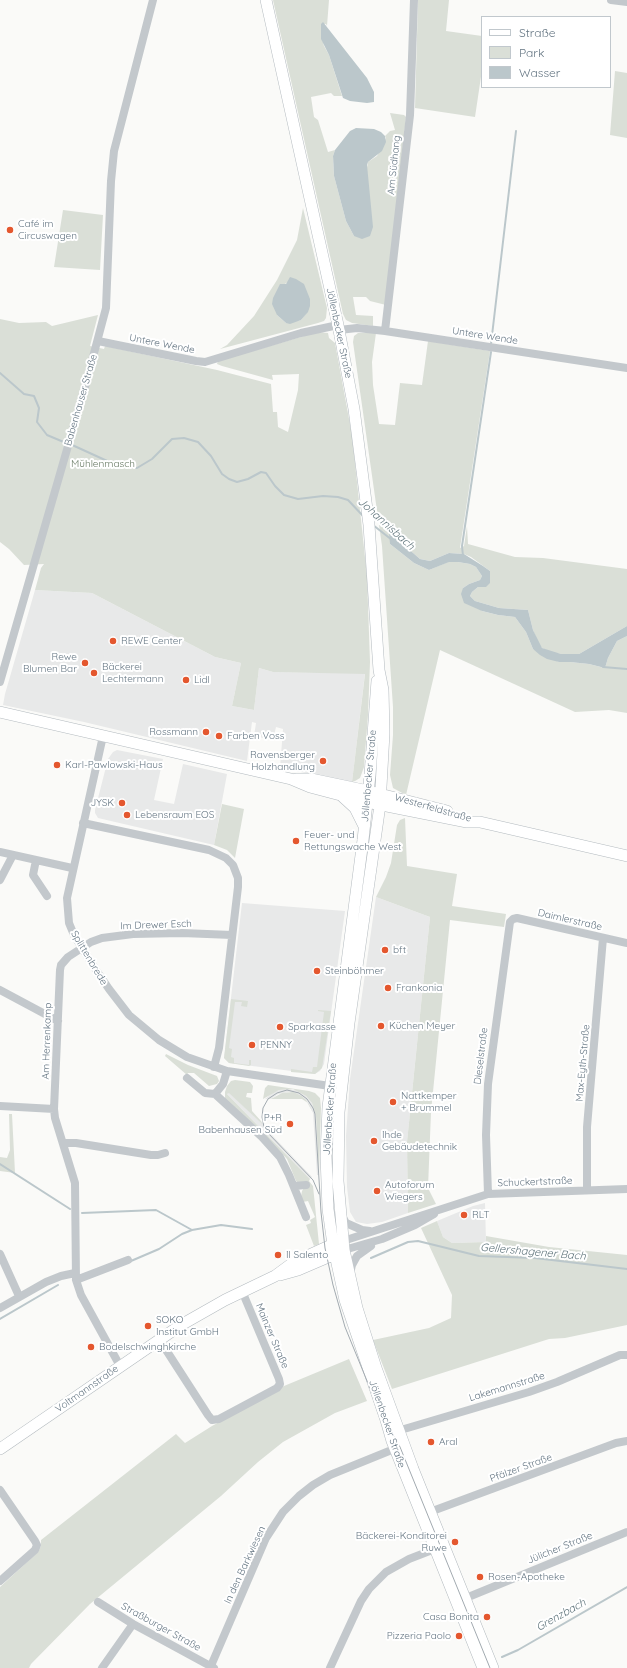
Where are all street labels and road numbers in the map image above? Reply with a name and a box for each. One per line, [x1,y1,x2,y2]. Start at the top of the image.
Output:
street label: Am Südhang [385,135,403,195]
street label: Jöllenbecker Straße [324,287,354,379]
street label: Untere Wende [451,325,519,347]
street label: Untere Wende [128,332,196,356]
street label: Babenhauser Straße [62,353,100,447]
street label: Jöllenbecker Straße [359,729,379,823]
street label: Westerfeldstraße [393,791,473,825]
street label: Daimlerstraße [537,907,603,933]
street label: Im Drewer Esch [120,918,192,932]
street label: Splittenbrede [68,929,110,987]
street label: Am Herrenkamp [40,1002,54,1080]
street label: Max-Eyth-Straße [574,1024,592,1102]
street label: Dieselstraße [472,1027,490,1085]
street label: Jöllenbecker Straße [321,1062,339,1156]
street label: Schuckertstraße [497,1175,573,1189]
street label: Mainzer Straße [253,1302,291,1370]
street label: Voltmannstraße [53,1363,121,1415]
street label: Lakemannstraße [468,1370,546,1404]
street label: Jöllenbecker Straße [366,1378,408,1470]
street label: Pfälzer Straße [488,1451,554,1485]
street label: In den Barkwiesen [222,1524,268,1606]
street label: Jülicher Straße [526,1529,594,1567]
street label: Straßburger Straße [119,1600,203,1654]

